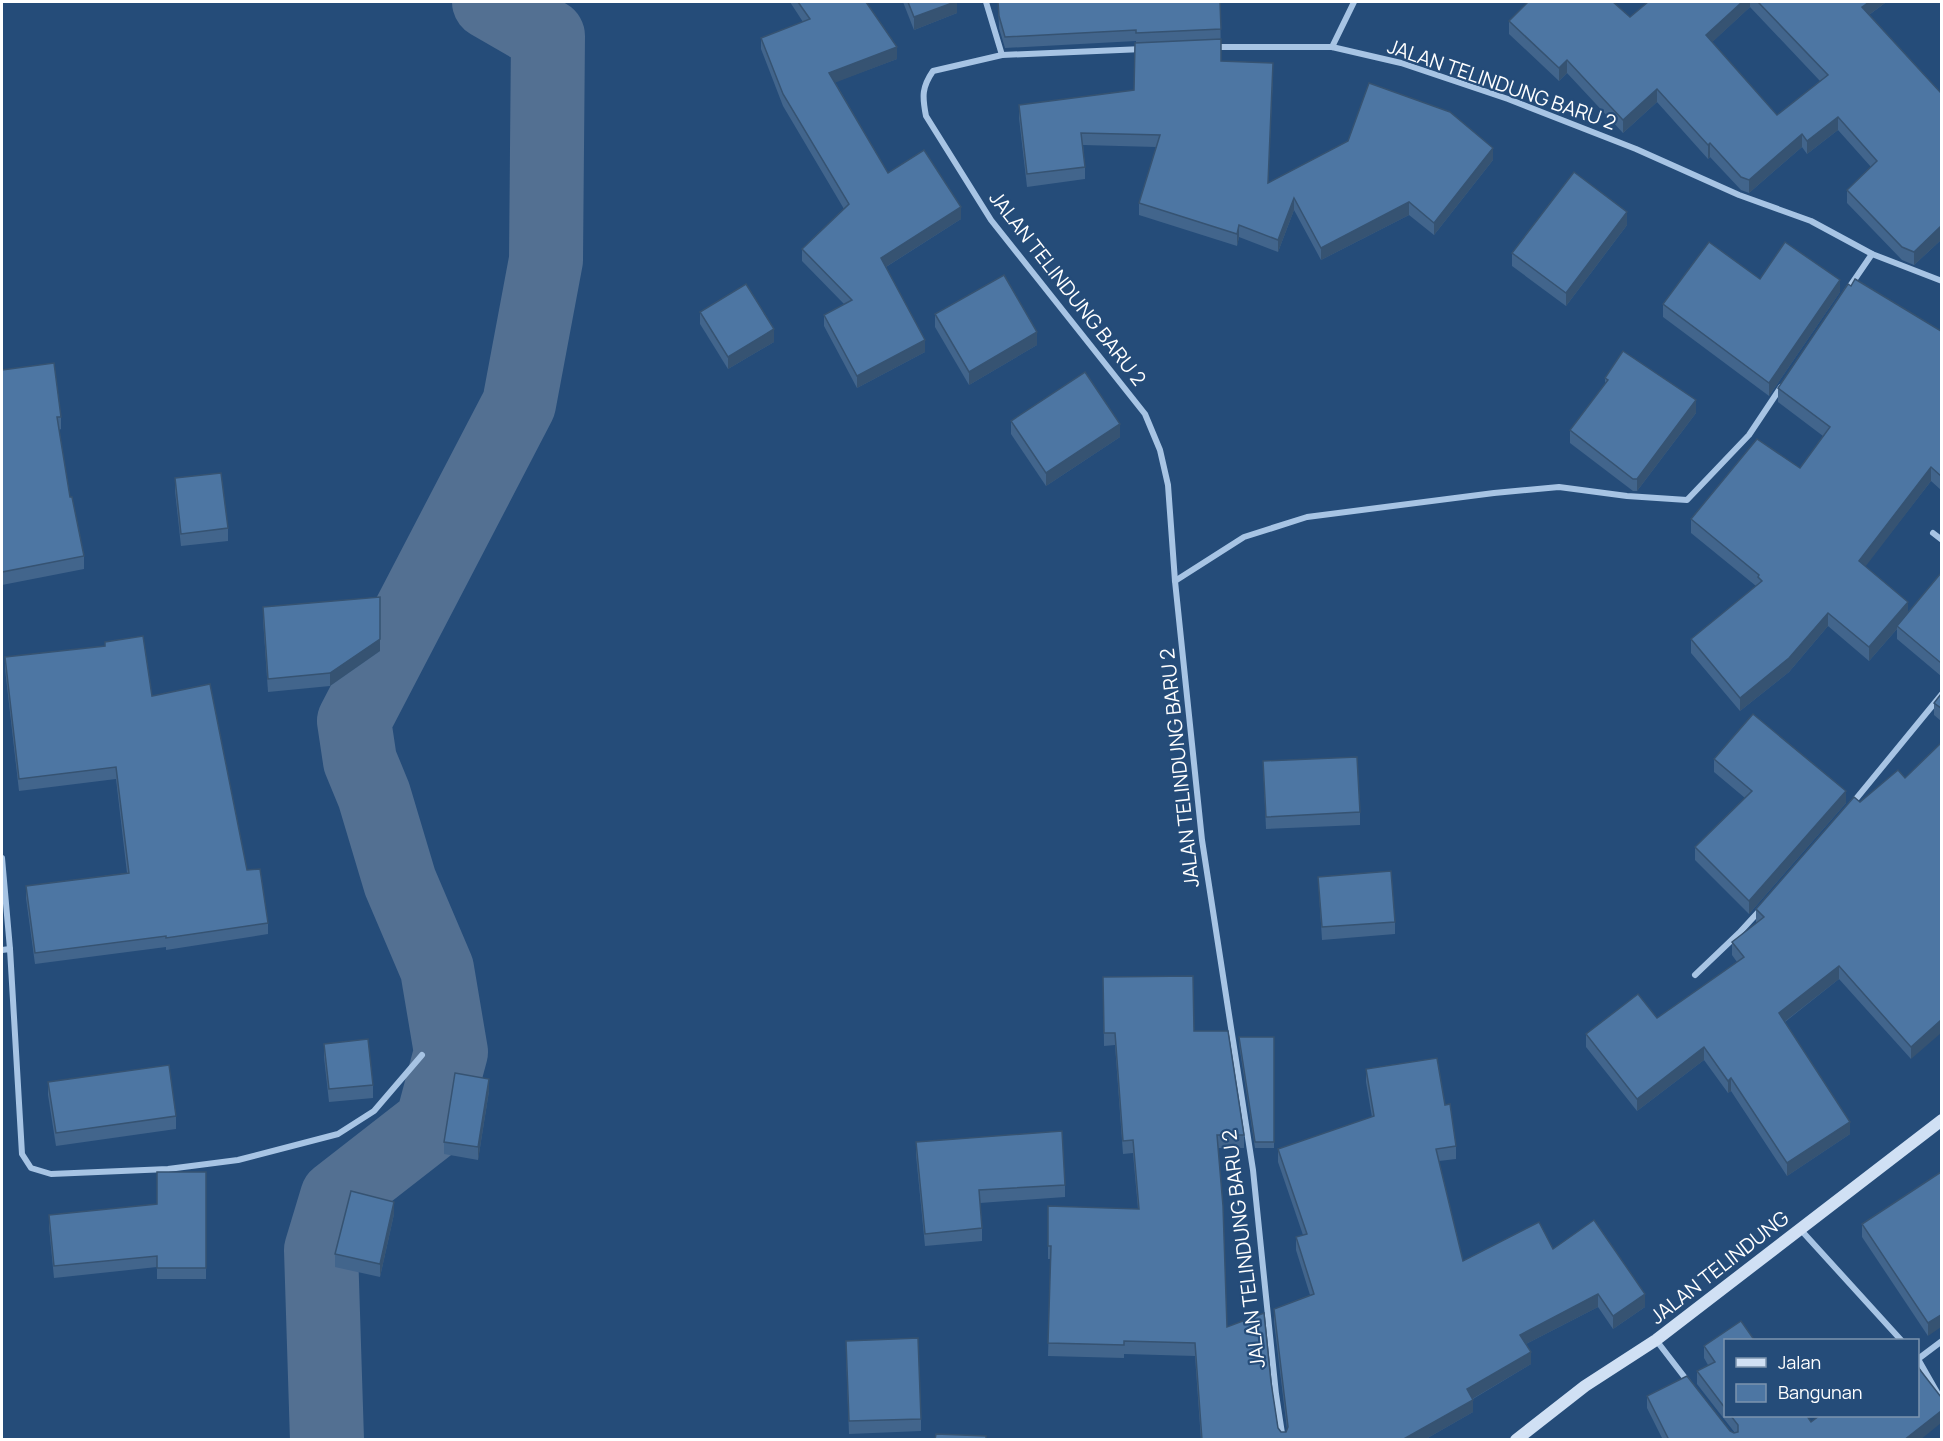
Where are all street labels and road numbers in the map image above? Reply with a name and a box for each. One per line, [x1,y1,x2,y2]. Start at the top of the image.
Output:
street label: JALAN TELINDUNG BARU 2 [1384,32,1620,136]
street label: JALAN TELINDUNG BARU 2 [983,185,1153,391]
street label: JALAN TELINDUNG BARU 2 [1153,647,1205,889]
street label: JALAN TELINDUNG BARU 2 [1215,1128,1271,1370]
street label: JALAN TELINDUNG [1644,1204,1794,1330]

